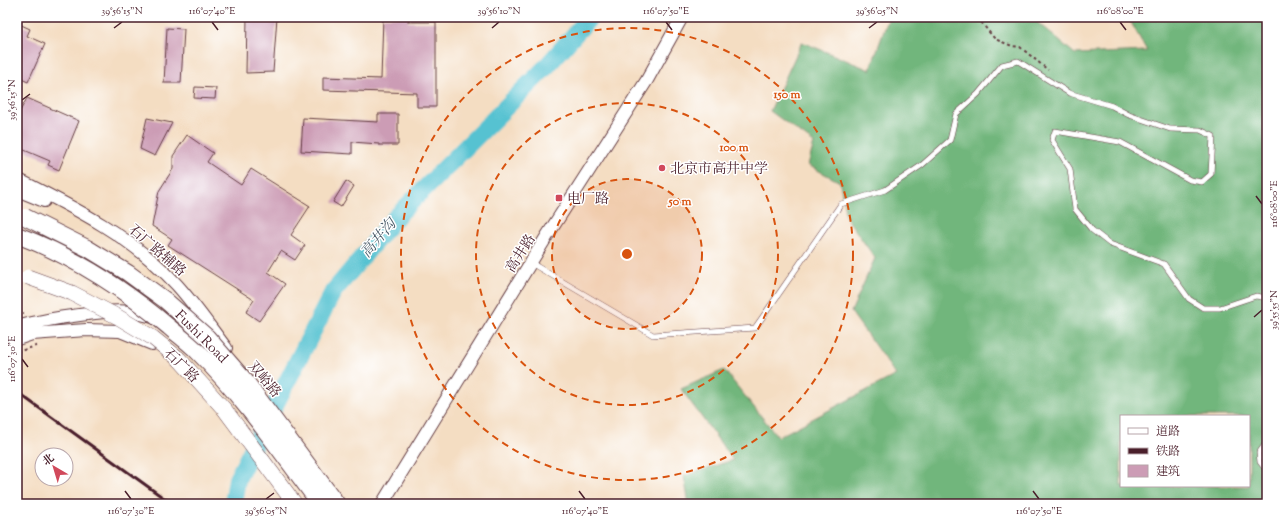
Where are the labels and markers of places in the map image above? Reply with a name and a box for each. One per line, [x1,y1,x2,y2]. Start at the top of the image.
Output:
place label: 北京市高井中学 [670,160,768,180]
marker: 北京市高井中学 [657,163,667,173]
place label: 电厂路 [567,190,609,210]
marker: 电厂路 [554,193,564,203]
centre of rings [620,247,634,261]

